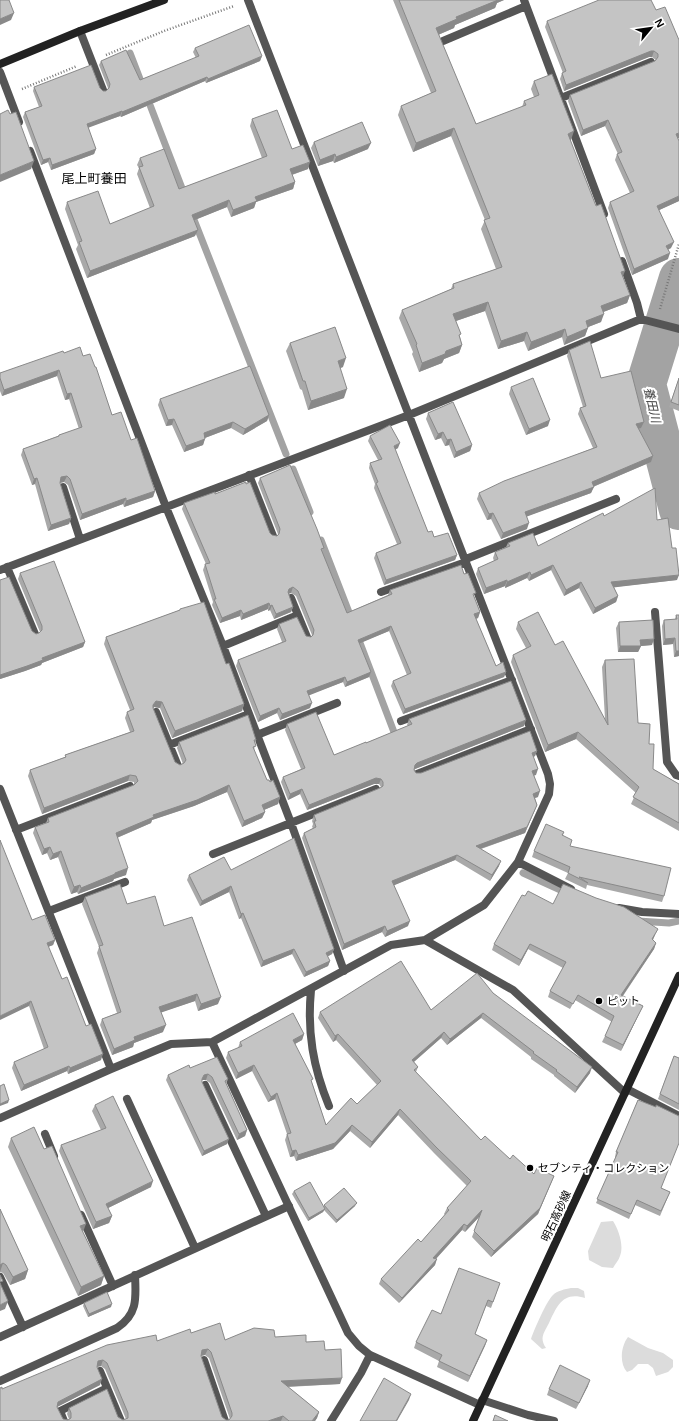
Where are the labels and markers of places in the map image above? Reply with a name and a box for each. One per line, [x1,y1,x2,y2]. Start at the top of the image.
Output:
place label: ピット [607,995,640,1007]
marker: ピット [594,996,604,1006]
place label: セブンティ・コレクション [538,1162,669,1174]
marker: セブンティ・コレクション [525,1163,535,1173]

